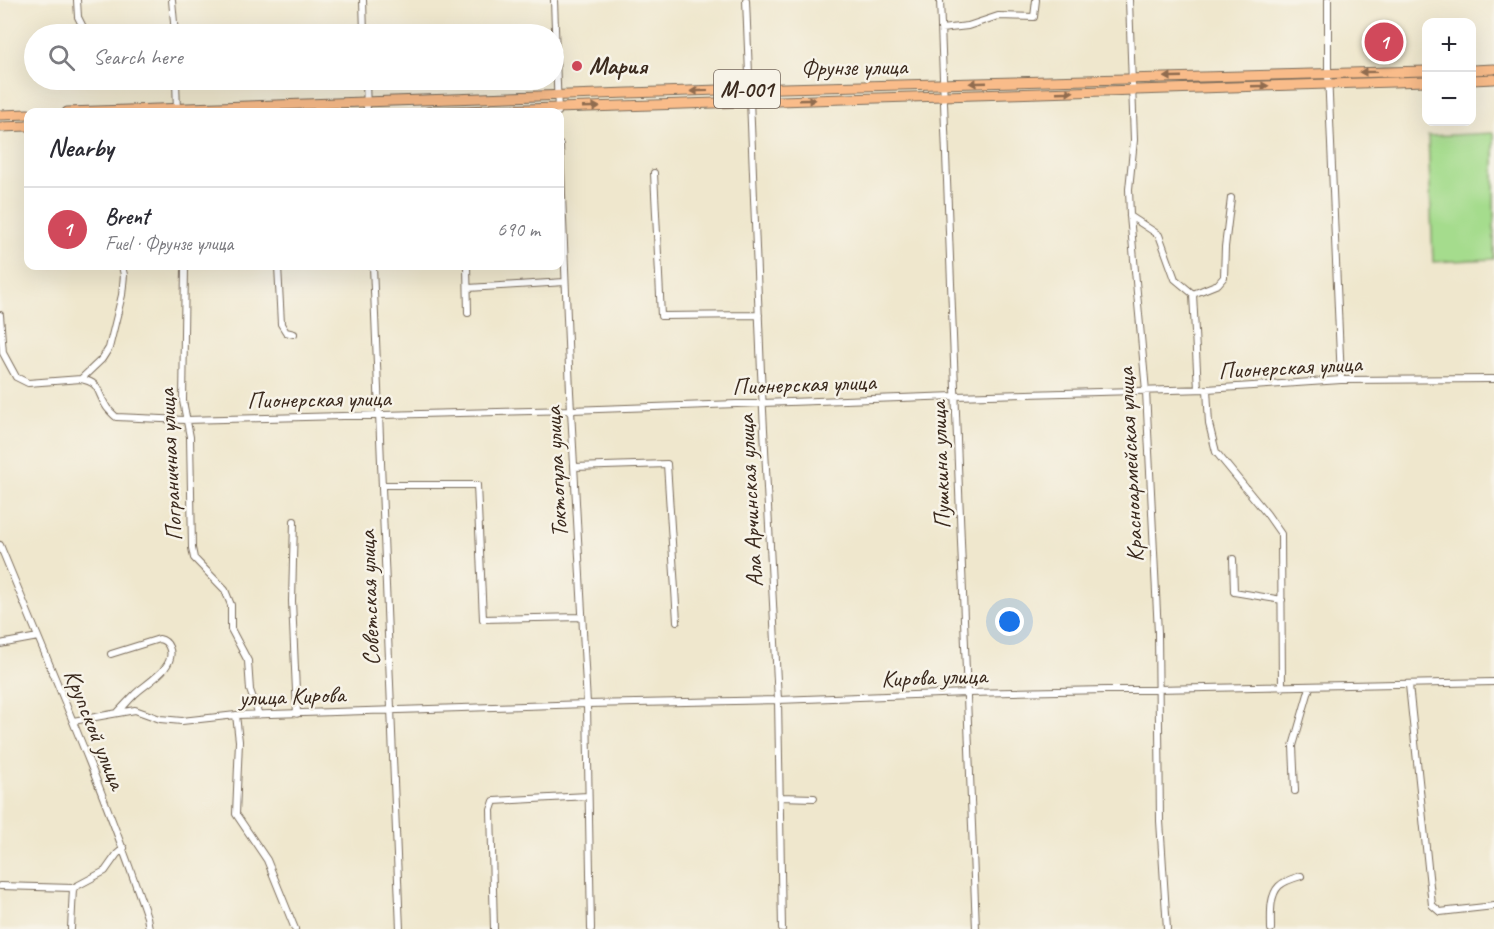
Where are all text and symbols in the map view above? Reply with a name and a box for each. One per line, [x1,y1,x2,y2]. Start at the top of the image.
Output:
map controls [1422,18,1476,126]
button: + [1422,18,1476,72]
pin: 1 [1364,20,1404,64]
search box [24,24,564,90]
icon: search [45,41,78,74]
text: Search here [93,43,183,71]
place label: Мария [589,51,649,81]
street label: Фрунзе улица [800,51,909,83]
marker: Мария [570,59,584,73]
one-way arrow [1359,67,1378,77]
road number: M-001 [714,70,780,108]
button: − [1422,72,1476,126]
one-way arrow [1164,73,1183,82]
one-way arrow [969,78,988,88]
one-way arrow [1250,81,1269,90]
one-way arrow [690,86,709,95]
one-way arrow [1056,87,1075,97]
one-way arrow [798,95,817,105]
one-way arrow [582,102,601,112]
text: Nearby [48,131,113,164]
text: Brent [105,203,149,231]
text: 1 [63,217,72,242]
text: 690 m [497,217,540,242]
text: Fuel · Фрунзе улица [105,231,233,256]
street label: Пионерская улица [1218,348,1364,386]
street label: Пионерская улица [732,366,878,401]
street label: Красноармейская улица [1110,366,1150,563]
street label: Пионерская улица [247,383,392,415]
street label: Пограничная улица [151,387,189,542]
street label: Пушкина улица [923,398,957,529]
street label: Токтогула улица [538,404,574,538]
street label: Ала Арчинская улица [730,412,769,588]
street label: Советская улица [352,528,386,666]
your location [995,607,1024,636]
street label: Кирова улица [881,660,989,694]
street label: Крупской улица [57,665,133,795]
street label: улица Кирова [237,679,348,713]

